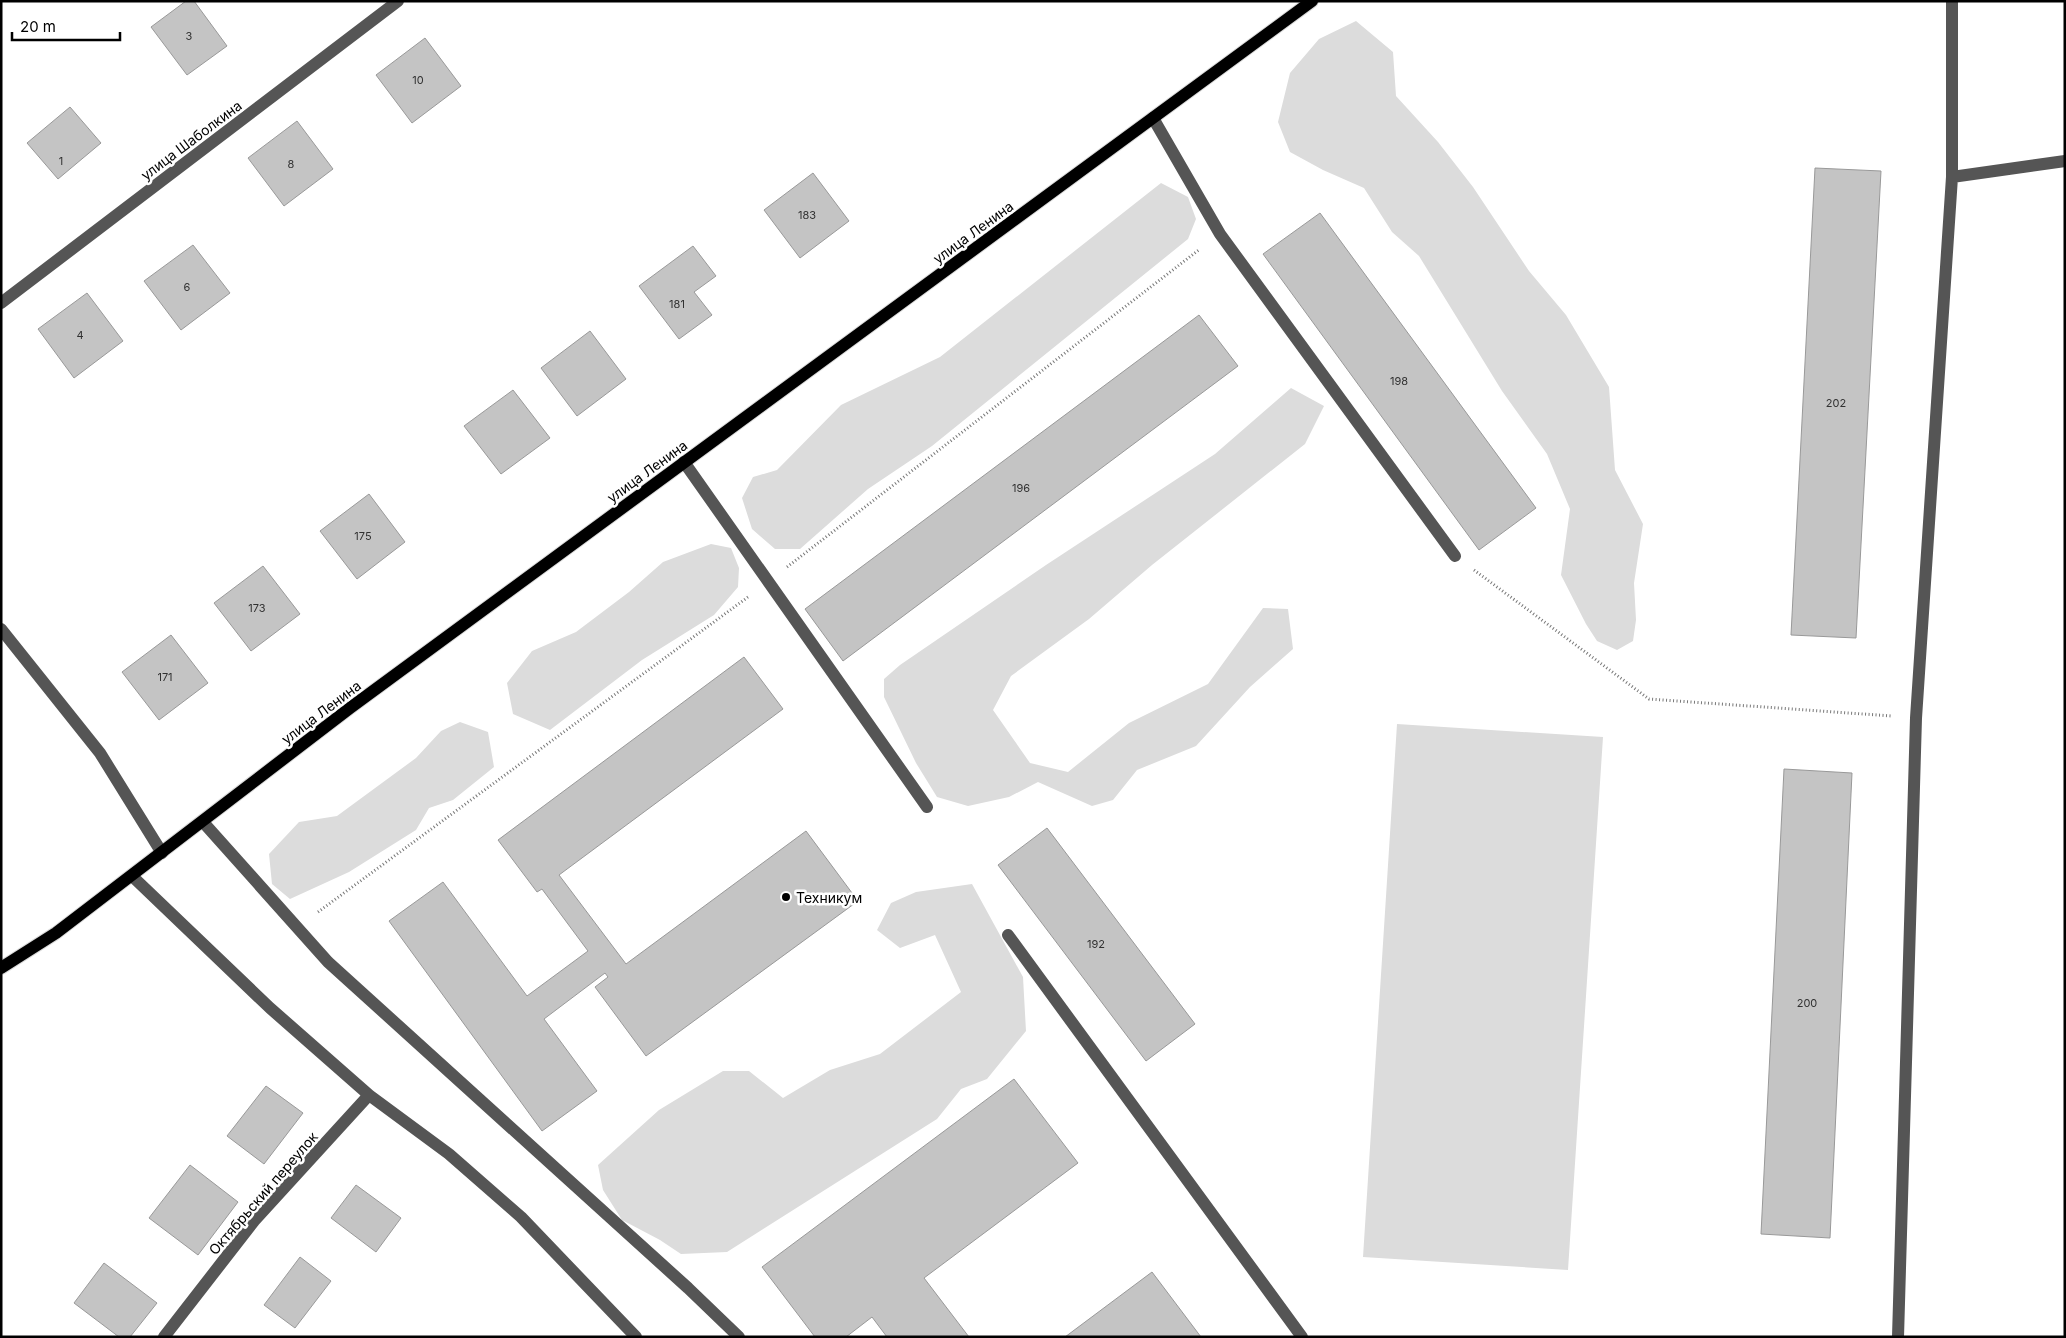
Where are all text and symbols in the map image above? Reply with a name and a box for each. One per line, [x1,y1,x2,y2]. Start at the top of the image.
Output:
scale bar [12,10,120,42]
text: 20 m [20,17,56,36]
house number: 3 [186,29,193,43]
house number: 10 [412,73,424,87]
street label: улица Шаболкина [137,97,245,183]
house number: 1 [59,154,63,168]
house number: 8 [288,157,295,171]
street label: улица Ленина [930,197,1016,267]
house number: 183 [798,208,816,222]
house number: 6 [184,280,191,294]
house number: 181 [669,297,685,311]
house number: 4 [76,328,84,342]
house number: 198 [1390,374,1408,388]
house number: 202 [1826,396,1846,410]
street label: улица Ленина [604,436,690,506]
house number: 196 [1012,481,1030,495]
house number: 175 [354,529,372,543]
house number: 173 [248,601,266,615]
house number: 171 [157,670,173,684]
street label: улица Ленина [278,677,364,747]
place label: Техникум [796,889,862,906]
marker: Техникум [780,891,792,903]
house number: 192 [1087,937,1105,951]
house number: 200 [1797,996,1817,1010]
street label: Октябрьский переулок [205,1128,321,1258]

